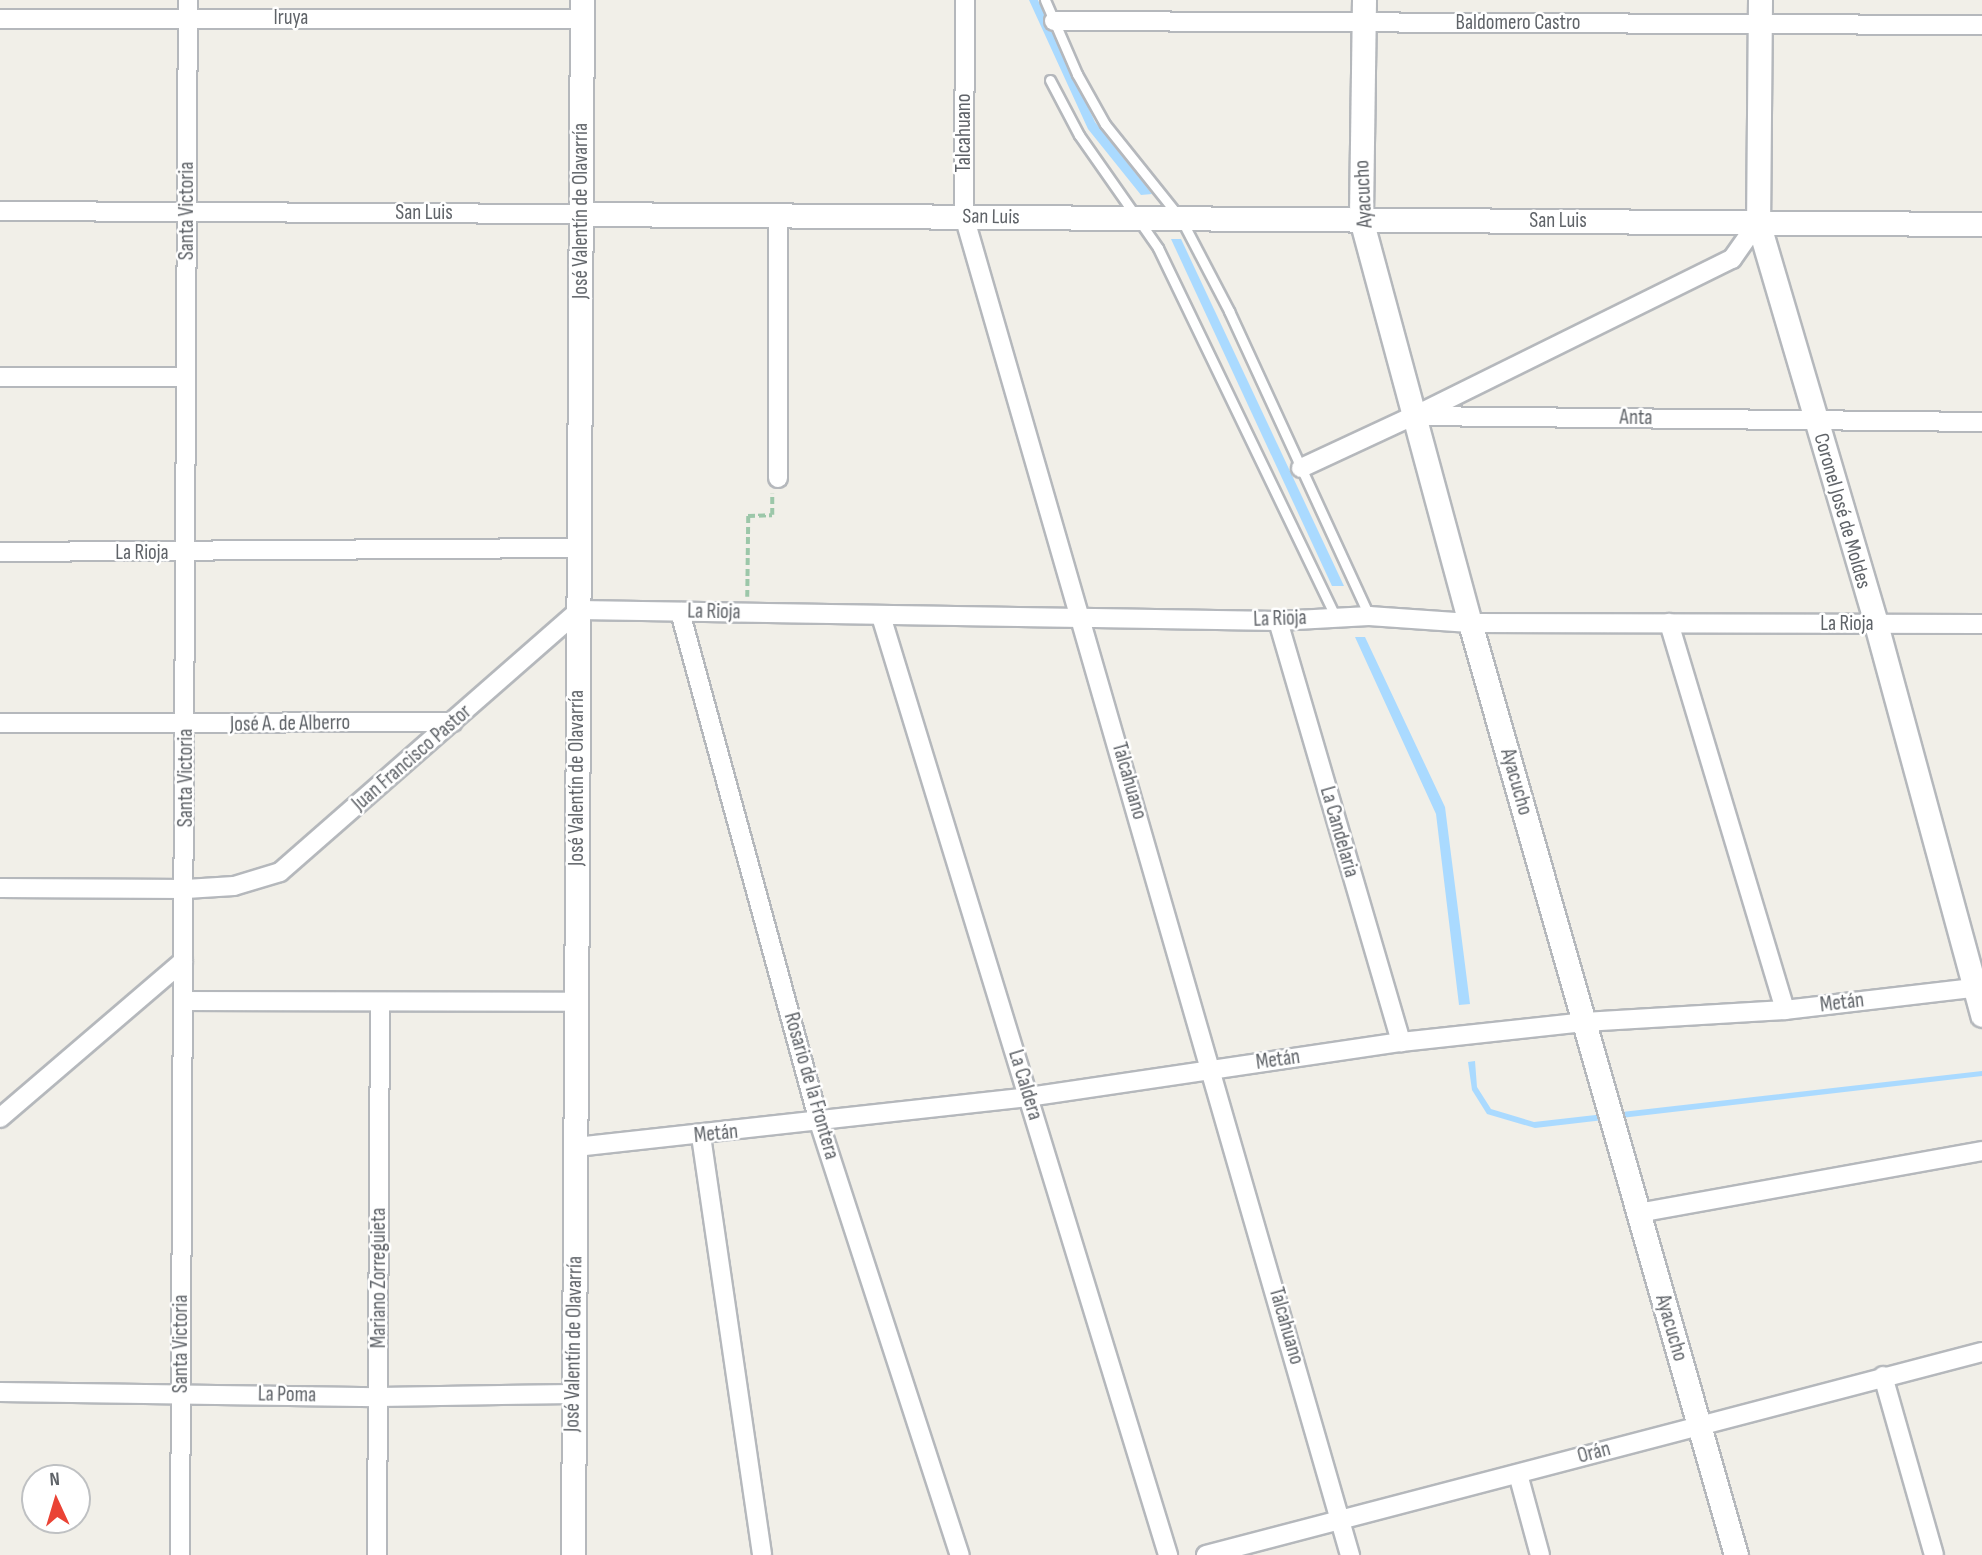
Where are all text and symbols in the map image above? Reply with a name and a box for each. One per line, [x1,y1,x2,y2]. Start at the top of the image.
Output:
street label: Iruya [274,5,308,31]
street label: Baldomero Castro [1456,10,1580,36]
street label: Talcahuano [951,94,977,172]
street label: José Valentín de Olavarría [568,123,594,299]
street label: Ayacucho [1350,159,1378,229]
street label: Santa Victoria [174,162,200,260]
street label: San Luis [395,200,453,226]
street label: San Luis [962,204,1020,230]
street label: San Luis [1529,208,1587,234]
street label: Anta [1619,405,1653,431]
street label: Coronel José de Moldes [1808,430,1876,592]
street label: La Rioja [115,540,169,566]
street label: La Rioja [687,599,741,625]
street label: La Rioja [1253,605,1307,633]
street label: La Rioja [1820,611,1874,637]
street label: José Valentín de Olavarría [564,690,590,866]
street label: Juan Francisco Pastor [347,699,477,817]
street label: José A. de Alberro [230,710,350,738]
street label: Santa Victoria [173,729,199,827]
street label: Talcahuano [1106,740,1152,822]
street label: Ayacucho [1495,746,1537,818]
street label: La Candelaria [1314,784,1364,880]
street label: Metán [1819,988,1865,1018]
street label: Rosario de la Frontera [778,1010,844,1162]
street label: Metán [1254,1044,1302,1076]
street label: La Caldera [1002,1047,1048,1123]
street label: Metán [693,1119,739,1149]
street label: Mariano Zorreguieta [366,1208,392,1348]
street label: José Valentín de Olavarría [560,1256,588,1432]
street label: Talcahuano [1263,1285,1309,1367]
street label: Ayacucho [1650,1292,1692,1364]
street label: Santa Victoria [168,1295,194,1393]
street label: La Poma [258,1382,316,1408]
street label: Orán [1575,1437,1613,1469]
north arrow [21,1464,91,1534]
text: N [49,1468,61,1491]

